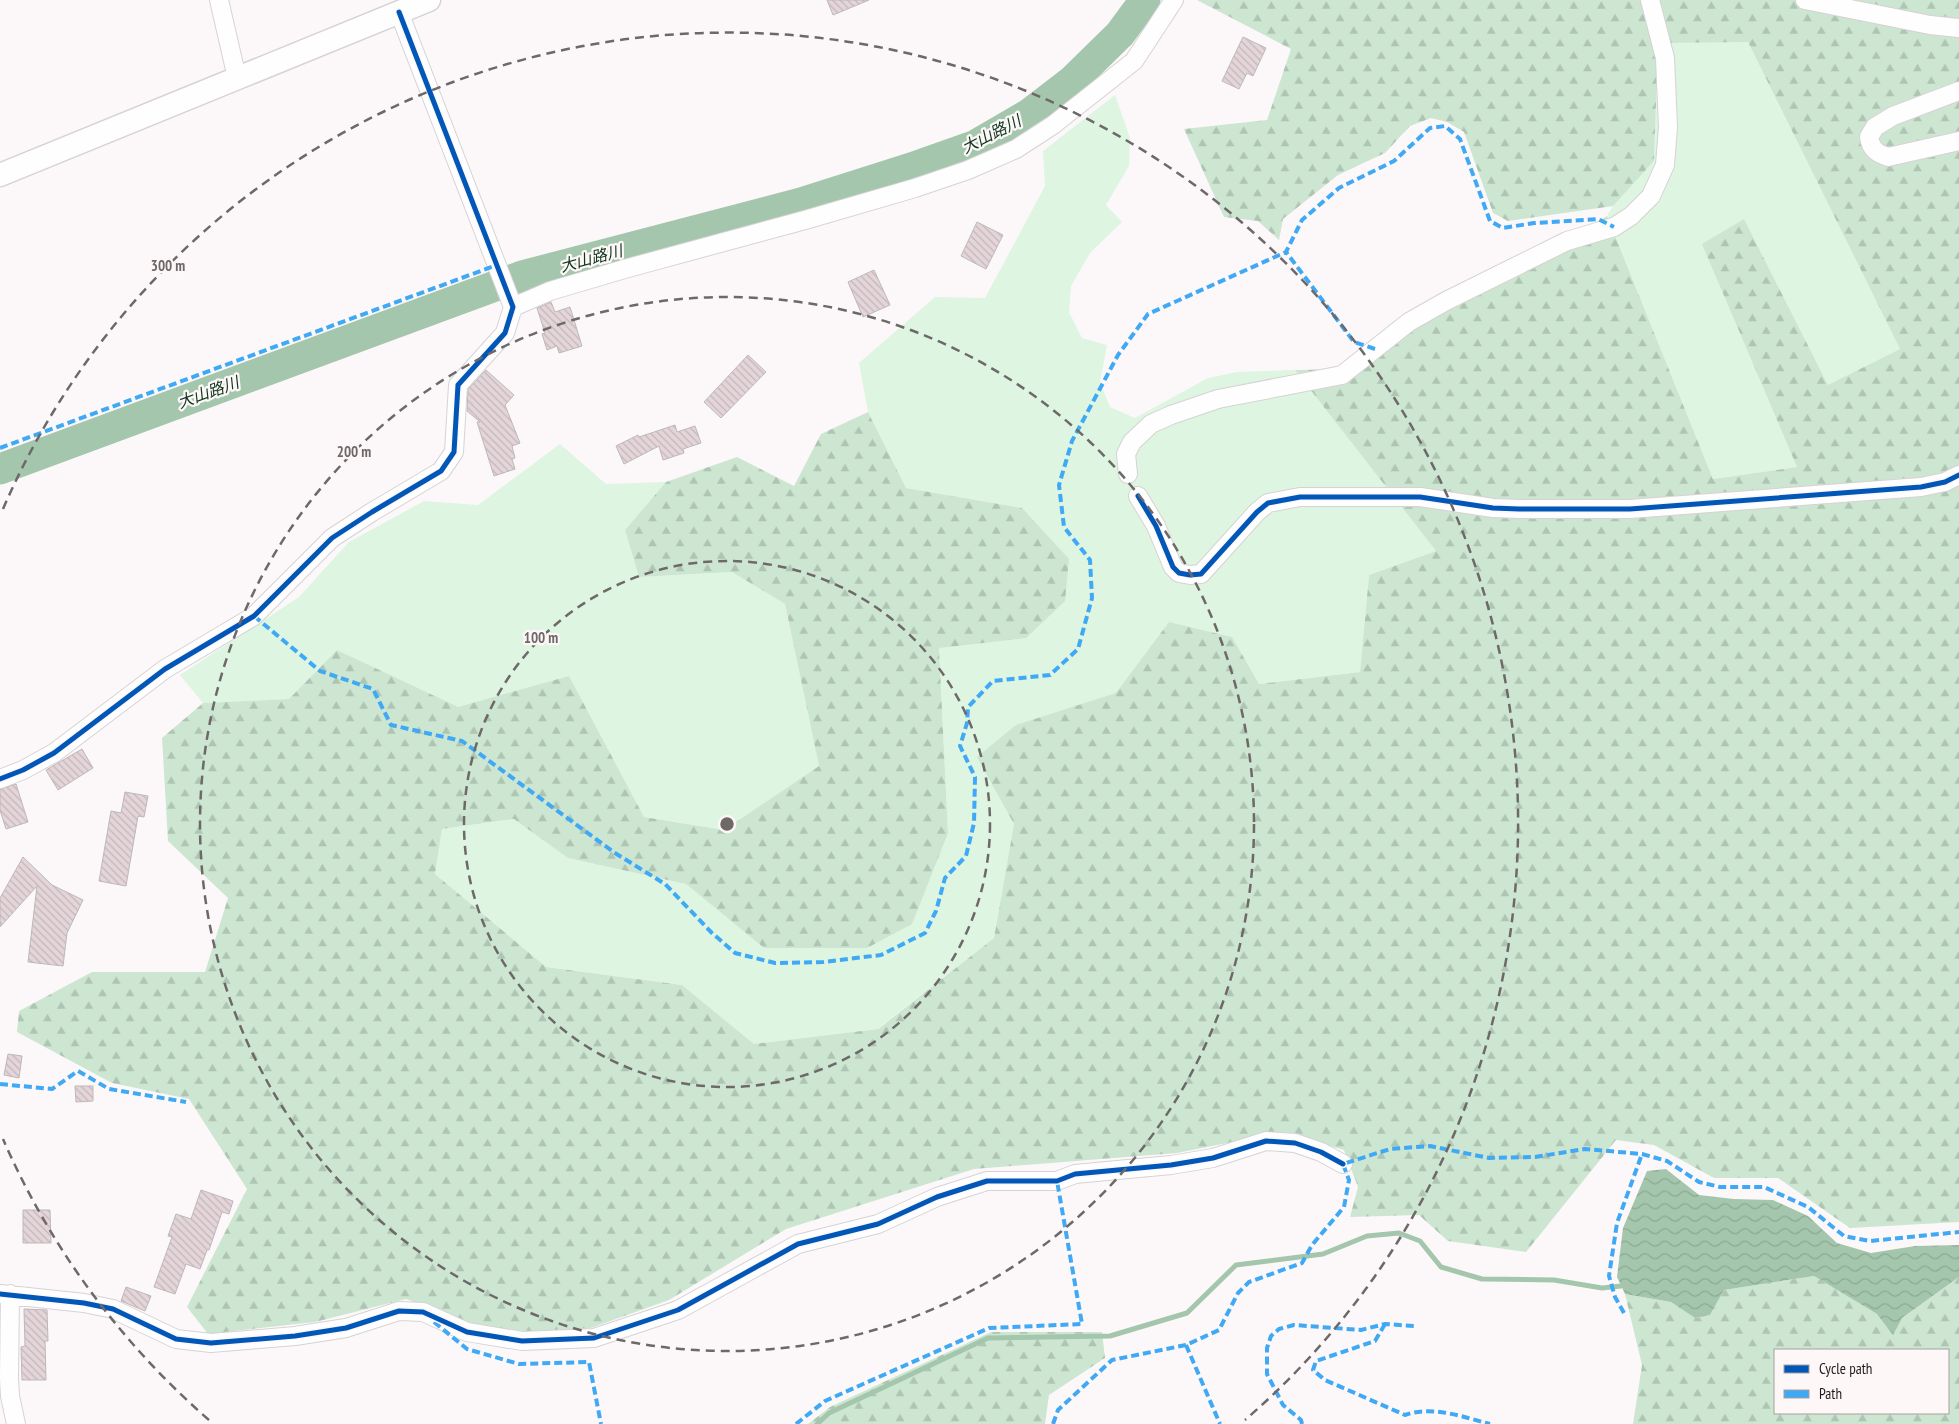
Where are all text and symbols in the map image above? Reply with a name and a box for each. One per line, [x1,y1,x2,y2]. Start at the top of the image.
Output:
water label: 大山路川 [958,110,1026,157]
water label: 大山路川 [557,240,626,276]
text: 300 m [151,256,185,275]
water label: 大山路川 [175,371,243,412]
text: 200 m [337,442,371,461]
text: 100 m [524,628,558,647]
centre of rings [718,815,736,833]
legend [1774,1349,1949,1414]
text: Cycle path [1819,1359,1872,1378]
text: Path [1819,1384,1842,1403]

